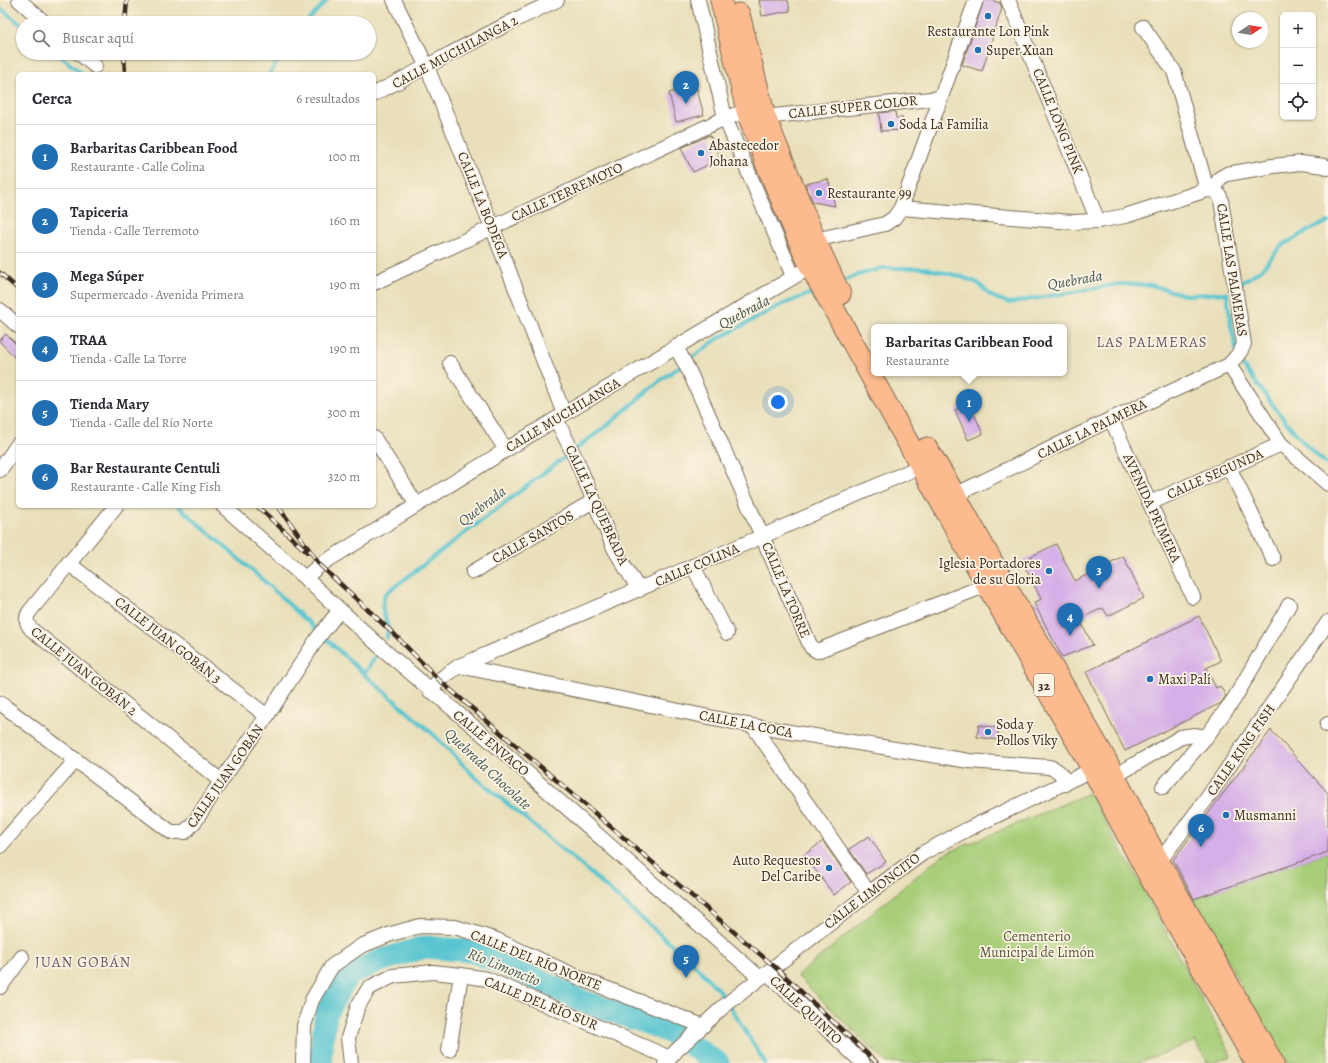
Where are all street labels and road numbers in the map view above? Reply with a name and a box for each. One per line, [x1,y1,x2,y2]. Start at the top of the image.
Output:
street label: CALLE MUCHILANGA 2 [389,11,522,93]
street label: CALLE LONG PINK [1028,65,1088,177]
street label: CALLE SÚPER COLOR [788,91,919,123]
street label: CALLE LA BODEGA [453,149,513,262]
street label: CALLE TERREMOTO [508,158,626,226]
street label: CALLE LAS PALMERAS [1212,202,1252,338]
street label: CALLE MUCHILANGA [502,373,625,457]
street label: CALLE LA PALMERA [1034,394,1151,464]
street label: CALLE LA QUEBRADA [561,442,634,569]
street label: CALLE SEGUNDA [1164,444,1267,504]
street label: AVENIDA PRIMERA [1118,449,1186,566]
street label: CALLE SANTOS [489,506,577,568]
street label: CALLE COLINA [652,538,743,591]
street label: CALLE LA TORRE [757,539,815,641]
street label: CALLE JUAN GOBÁN 3 [111,592,226,688]
street label: CALLE JUAN GOBÁN 2 [27,622,141,720]
road number: 32 [1034,674,1054,696]
street label: CALLE KING FISH [1202,700,1280,800]
street label: CALLE ENVACO [449,705,533,781]
street label: CALLE LA COCA [697,706,795,743]
street label: CALLE JUAN GOBÁN [182,720,268,832]
street label: CALLE LIMONCITO [820,848,924,933]
street label: CALLE DEL RÍO NORTE [468,925,604,995]
street label: CALLE DEL RÍO SUR [481,971,601,1035]
street label: CALLE QUINTO [766,971,847,1049]

